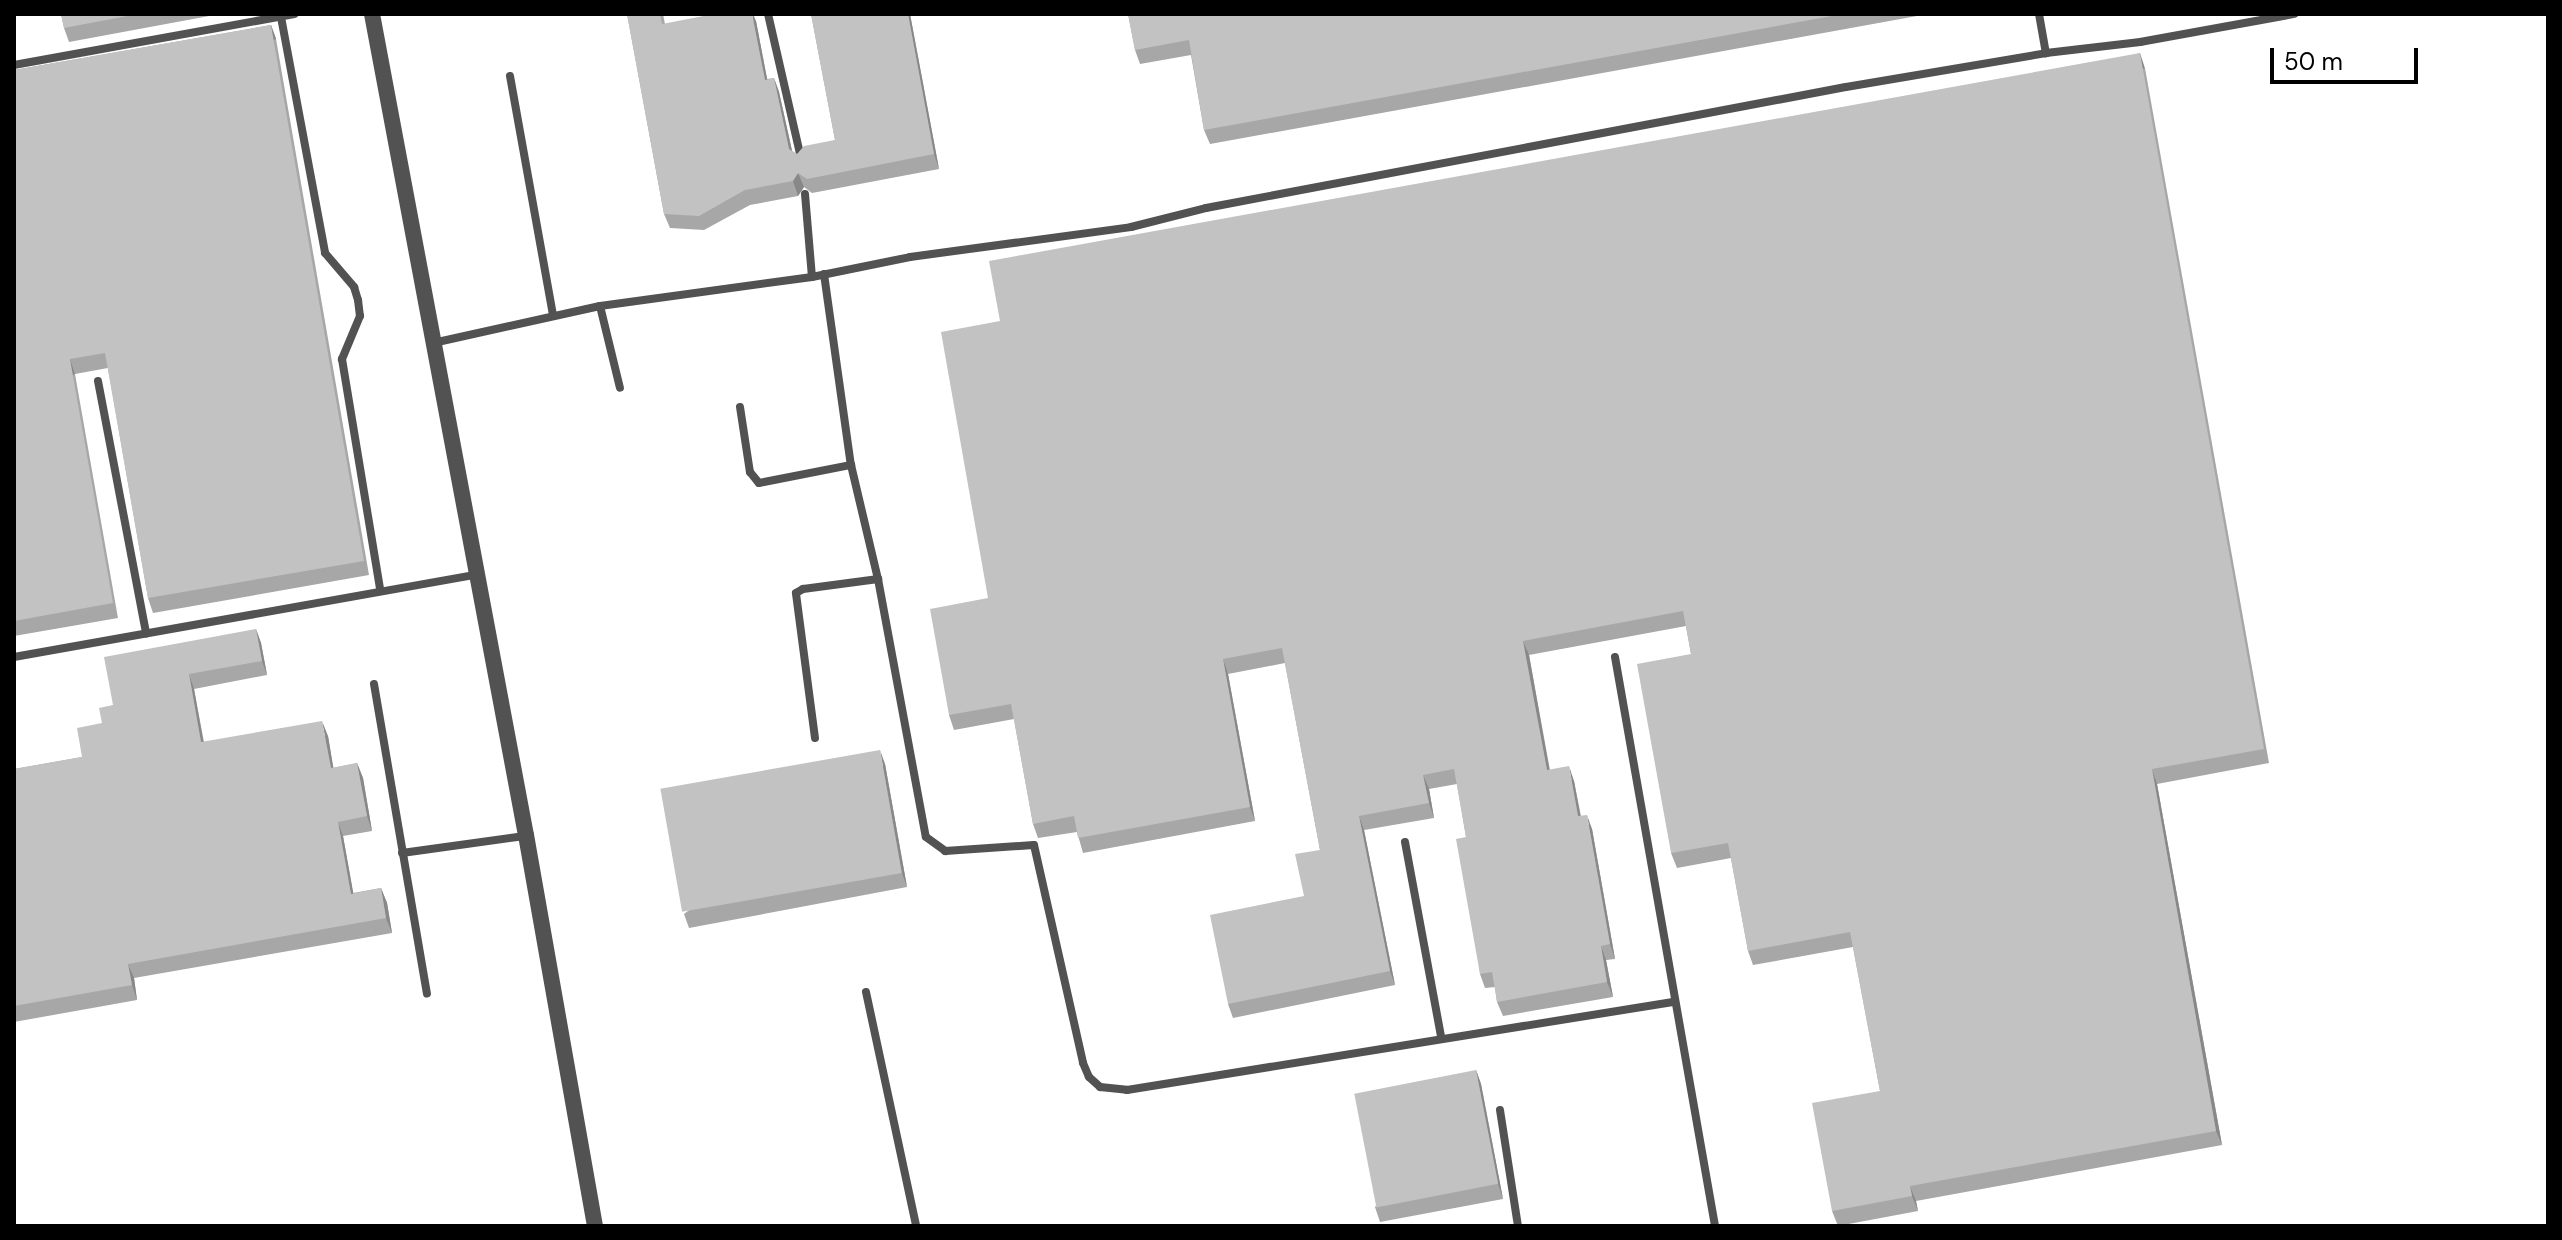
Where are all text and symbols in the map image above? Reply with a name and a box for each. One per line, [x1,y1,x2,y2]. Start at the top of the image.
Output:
scale bar [2274,32,2422,82]
text: 50 m [2284,46,2343,77]

